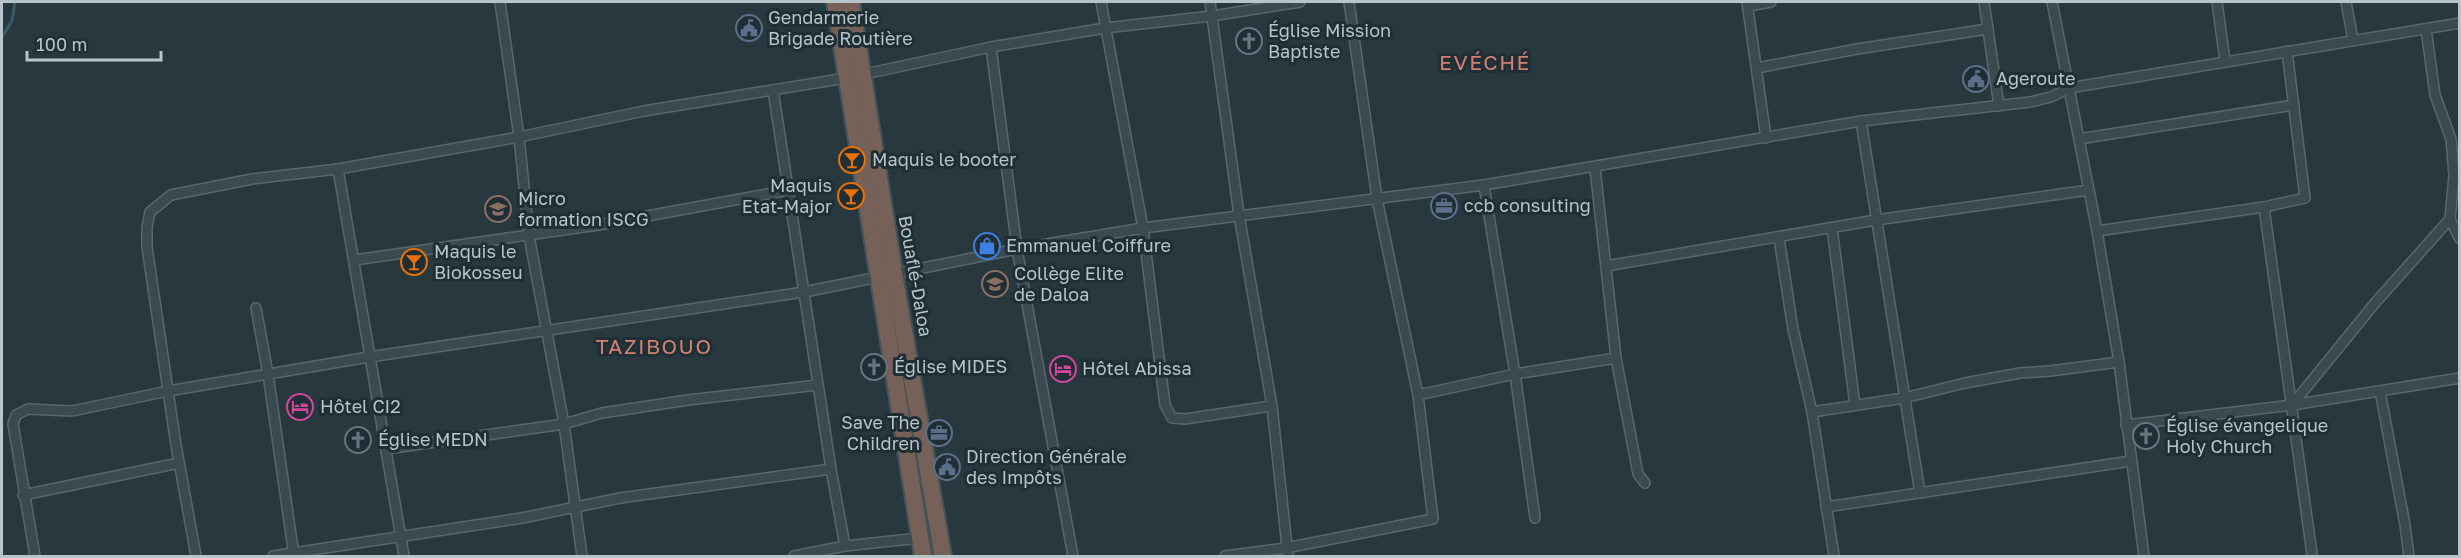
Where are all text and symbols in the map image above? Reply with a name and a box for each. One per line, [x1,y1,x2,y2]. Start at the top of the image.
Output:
place label: Gendarmerie Brigade Routière [768,6,913,49]
public building icon: Gendarmerie Brigade Routière [734,13,764,43]
place label: Église Mission Baptiste [1268,19,1391,62]
scale bar [27,24,160,62]
church icon: Église Mission Baptiste [1234,26,1264,56]
text: 100 m [36,33,87,55]
district label: EVÉCHÉ [1439,49,1531,75]
public building icon: Ageroute [1961,64,1991,94]
place label: Ageroute [1996,67,2076,89]
bar icon: Maquis le booter [837,145,867,175]
place label: Maquis le booter [872,148,1016,170]
place label: Maquis Etat-Major [742,174,832,217]
bar icon: Maquis Etat-Major [836,181,866,211]
place label: Micro formation ISCG [518,187,649,230]
office icon: ccb consulting [1429,191,1459,221]
school or university icon: Micro formation ISCG [483,194,513,224]
place label: ccb consulting [1464,194,1591,216]
street label: Bouaflé-Daloa [895,214,937,338]
shop icon: Emmanuel Coiffure [972,231,1002,261]
place label: Emmanuel Coiffure [1006,234,1171,256]
place label: Maquis le Biokosseu [434,240,523,283]
bar icon: Maquis le Biokosseu [399,247,429,277]
place label: Collège Elite de Daloa [1014,262,1124,305]
school or university icon: Collège Elite de Daloa [980,269,1010,299]
district label: TAZIBOUO [596,333,712,359]
church icon: Église MIDES [859,352,889,382]
hotel icon: Hôtel Abissa [1048,354,1078,384]
place label: Église MIDES [894,355,1007,377]
place label: Hôtel Abissa [1082,357,1192,379]
hotel icon: Hôtel CI2 [285,392,315,422]
place label: Hôtel CI2 [320,395,401,417]
place label: Save The Children [841,411,920,454]
place label: Église évangelique Holy Church [2166,414,2328,457]
office icon: Save The Children [924,418,954,448]
church icon: Église évangelique Holy Church [2131,421,2161,451]
church icon: Église MEDN [343,425,373,455]
place label: Église MEDN [378,428,488,450]
place label: Direction Générale des Impôts [966,445,1127,488]
public building icon: Direction Générale des Impôts [932,452,962,482]

